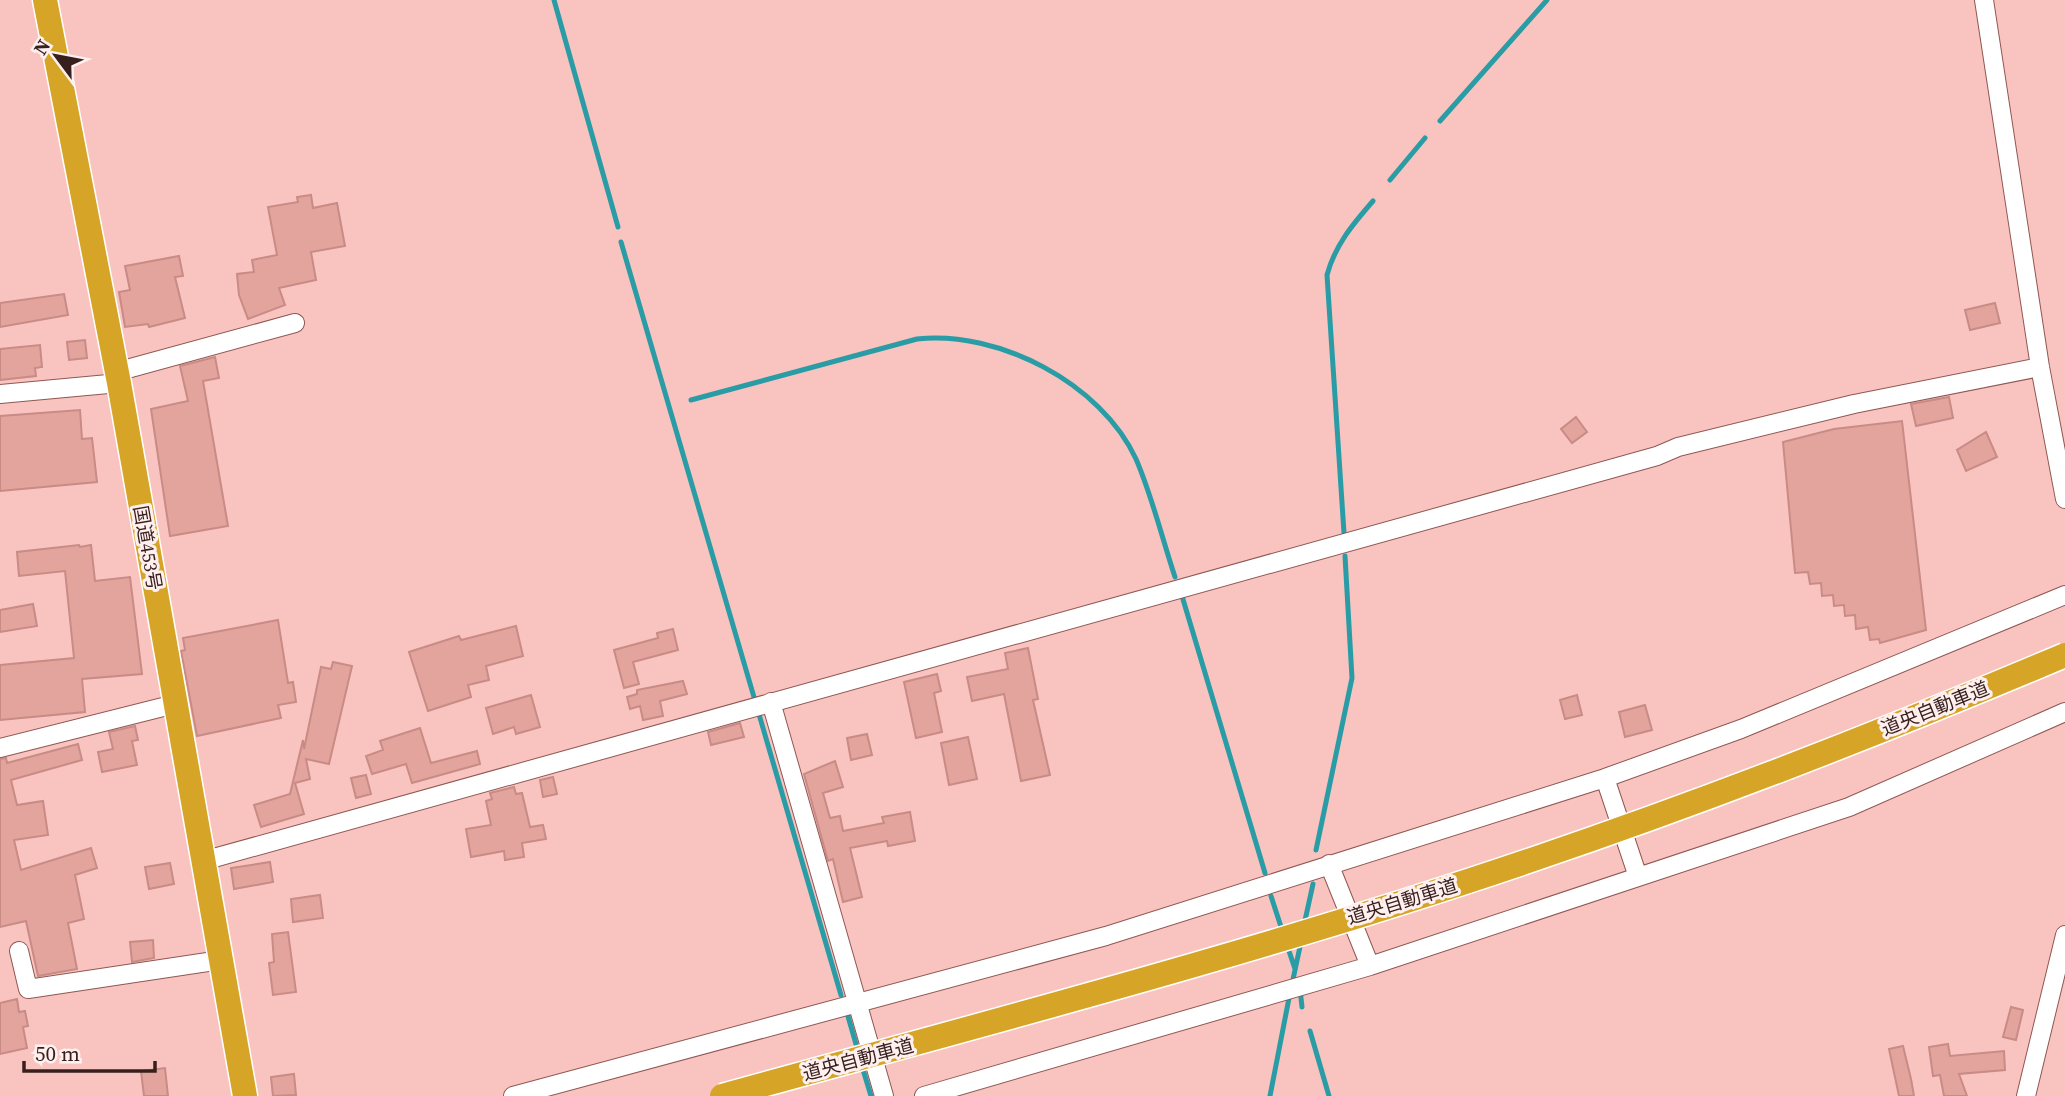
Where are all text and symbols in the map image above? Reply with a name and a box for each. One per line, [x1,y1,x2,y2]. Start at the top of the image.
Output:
north arrow [21,21,91,91]
text: N [27,34,56,60]
street label: 国道453号 [128,504,168,592]
street label: 道央自動車道 [1877,675,1993,741]
street label: 道央自動車道 [1344,872,1460,930]
scale bar [24,1030,156,1074]
street label: 道央自動車道 [800,1032,916,1086]
text: 50 m [35,1039,80,1068]

